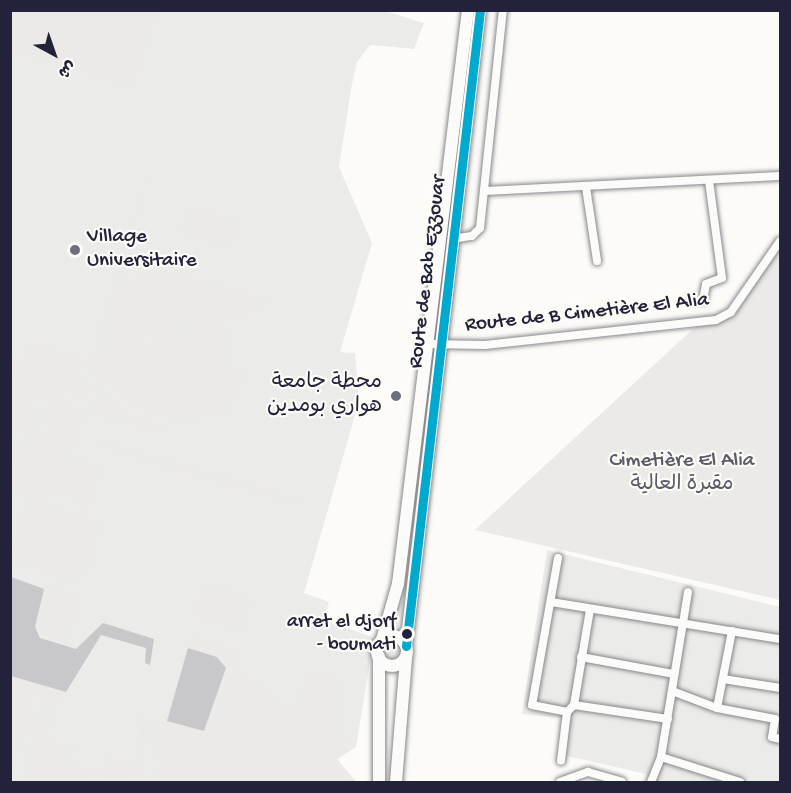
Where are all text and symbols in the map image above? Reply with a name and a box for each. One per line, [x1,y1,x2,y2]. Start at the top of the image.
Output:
north arrow [24,24,84,84]
text: ش [53,55,79,81]
street label: Route de Bab Ezzouar [405,174,453,370]
place label: Village Universitaire [87,225,197,275]
marker: Village Universitaire [68,243,82,257]
street label: Route de B Cimetière El Alia [464,289,710,339]
place label: محطة جامعة هواري بومدين [267,371,382,421]
marker: محطة جامعة هواري بومدين [387,387,405,405]
park label: Cimetière El Alia مقبرة العالية [610,449,754,499]
place label: arret el djorf - boumati [287,610,396,657]
marker: arret el djorf - boumati [401,628,413,640]

